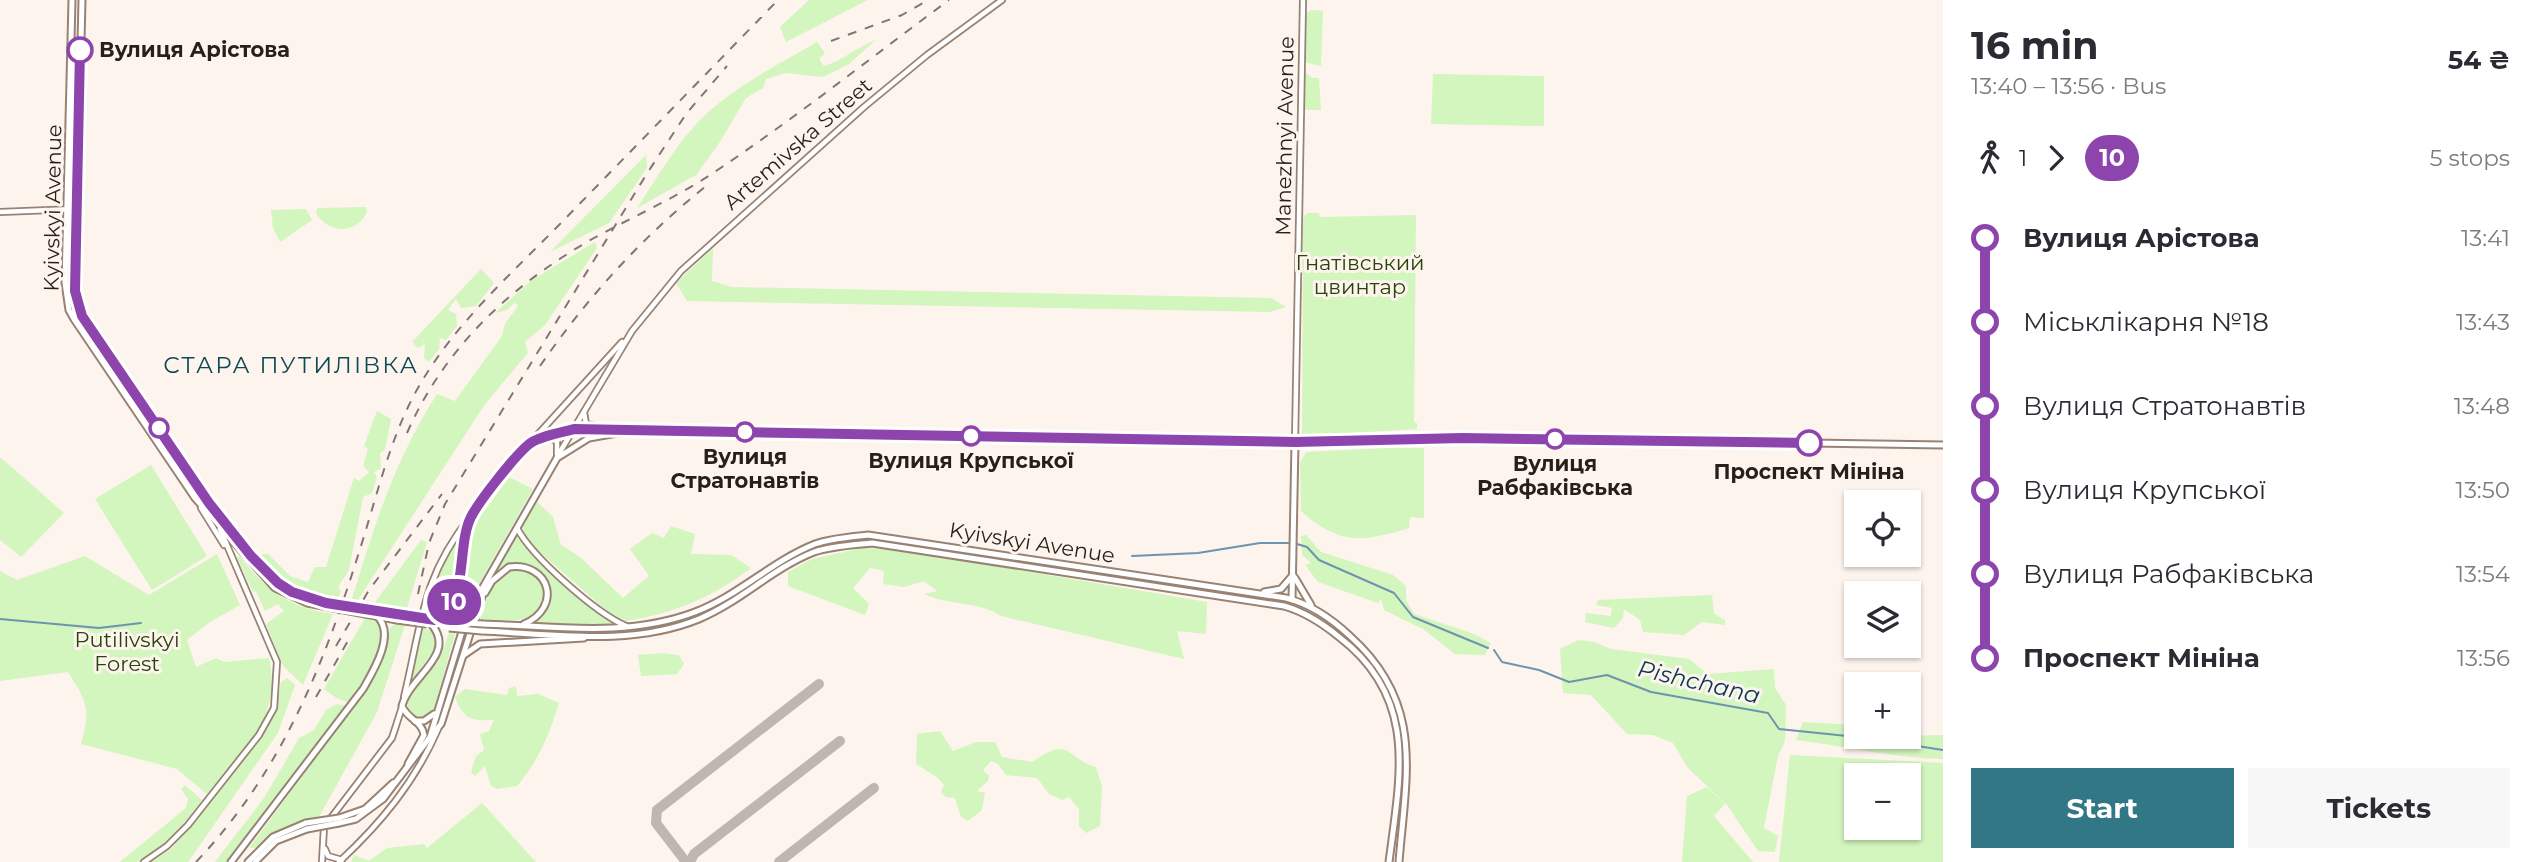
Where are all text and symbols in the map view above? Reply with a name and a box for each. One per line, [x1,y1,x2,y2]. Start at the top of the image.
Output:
text: 16 min [1971,22,2098,69]
street label: Manezhnyi Avenue [1270,36,1299,236]
marker: Вулиця Арістова [67,37,93,63]
place label: Вулиця Арістова [99,37,290,62]
text: 54 ₴ [2448,44,2510,76]
text: 13:40 – 13:56 · Bus [1971,72,2166,100]
street label: Artemivska Street [719,73,877,215]
street label: Kyivskyi Avenue [39,124,66,292]
icon: walk [1971,139,2009,177]
icon: forward [2037,139,2075,177]
text: 10 [2099,143,2125,172]
text: 1 [2019,144,2027,172]
text: 5 stops [2430,144,2510,172]
text: Вулиця Арістова [2023,222,2259,254]
text: 13:41 [2461,224,2510,252]
park label: Гнатівський цвинтар [1295,250,1425,299]
text: Міськлікарня №18 [2023,306,2269,338]
text: 13:43 [2456,308,2510,336]
district label: СТАРА ПУТИЛІВКА [163,351,419,379]
text: Вулиця Стратонавтів [2023,390,2306,422]
text: 13:48 [2454,392,2510,420]
unlabelled marker [149,418,169,438]
marker: Вулиця Стратонавтів [735,422,755,442]
marker: Вулиця Крупської [961,426,981,446]
marker: Вулиця Рабфаківська [1545,429,1565,449]
marker: Проспект Мініна [1796,430,1822,456]
place label: Вулиця Стратонавтів [671,444,819,493]
place label: Вулиця Крупської [868,448,1075,473]
place label: Вулиця Рабфаківська [1477,451,1633,500]
place label: Проспект Мініна [1713,459,1905,484]
text: Вулиця Крупської [2023,474,2266,506]
text: 13:50 [2456,476,2510,504]
map controls [1844,490,1921,840]
button: locate [1844,490,1921,567]
street label: Kyivskyi Avenue [948,517,1117,568]
text: Вулиця Рабфаківська [2023,558,2314,590]
text: 13:54 [2456,560,2510,588]
line badge: 10 [422,579,486,625]
button: layers [1844,581,1921,658]
text: 10 [441,587,467,616]
park label: Putilivskyi Forest [74,627,180,676]
text: Проспект Мініна [2023,642,2260,674]
text: 13:56 [2457,644,2510,672]
water label: Pishchana [1635,654,1763,710]
button: + [1844,672,1921,749]
button: − [1844,763,1921,840]
button: Start [1971,768,2234,848]
button: Tickets [2248,768,2510,848]

